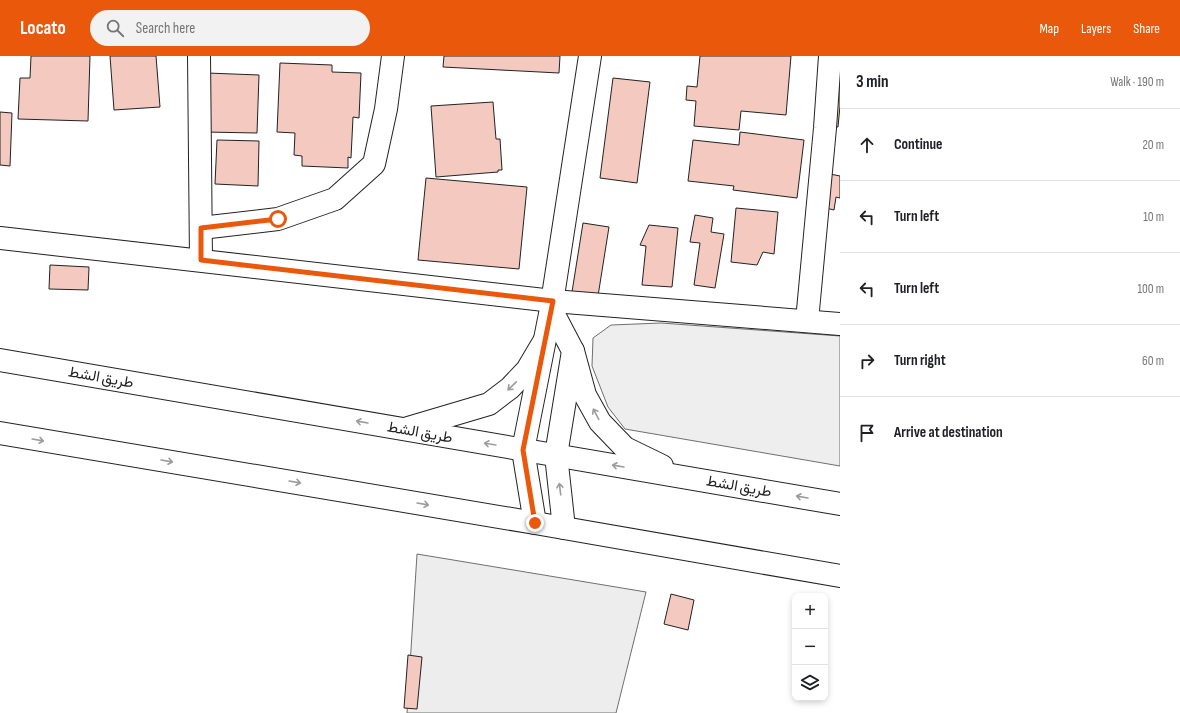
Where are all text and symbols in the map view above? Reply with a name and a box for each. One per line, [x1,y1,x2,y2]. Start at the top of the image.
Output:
search box [90,10,370,46]
text: Locato [20,17,66,40]
icon: search [104,17,126,39]
text: Search here [136,19,195,38]
text: Map [1039,20,1059,37]
text: Layers [1081,20,1111,37]
text: Share [1133,20,1160,37]
text: 3 min [856,72,889,92]
text: Walk · 190 m [1110,74,1164,90]
icon: ahead [856,134,878,156]
text: Continue [894,135,943,154]
text: 20 m [1142,137,1164,153]
icon: left [856,206,878,228]
text: Turn left [894,207,939,226]
text: 10 m [1143,209,1164,225]
route start [269,210,287,228]
icon: left [856,278,878,300]
text: Turn left [894,279,939,298]
text: 100 m [1137,281,1164,297]
icon: right [856,350,878,372]
text: Turn right [894,351,946,370]
text: 60 m [1142,353,1164,369]
street label: طريق الشط [67,362,135,393]
one-way arrow [507,381,517,390]
one-way arrow [592,409,599,421]
street label: طريق الشط [386,417,454,448]
one-way arrow [356,418,369,426]
icon: arrive [856,422,878,444]
text: Arrive at destination [894,423,1003,442]
one-way arrow [32,436,45,444]
one-way arrow [484,440,497,448]
one-way arrow [160,457,173,465]
one-way arrow [612,461,625,469]
street label: طريق الشط [705,471,773,502]
one-way arrow [288,479,301,487]
one-way arrow [556,483,563,496]
one-way arrow [795,493,808,501]
one-way arrow [416,500,429,508]
route end [526,514,544,532]
map controls [792,593,828,701]
button: + [792,593,828,629]
button: − [792,629,828,665]
button: layers [792,665,828,701]

